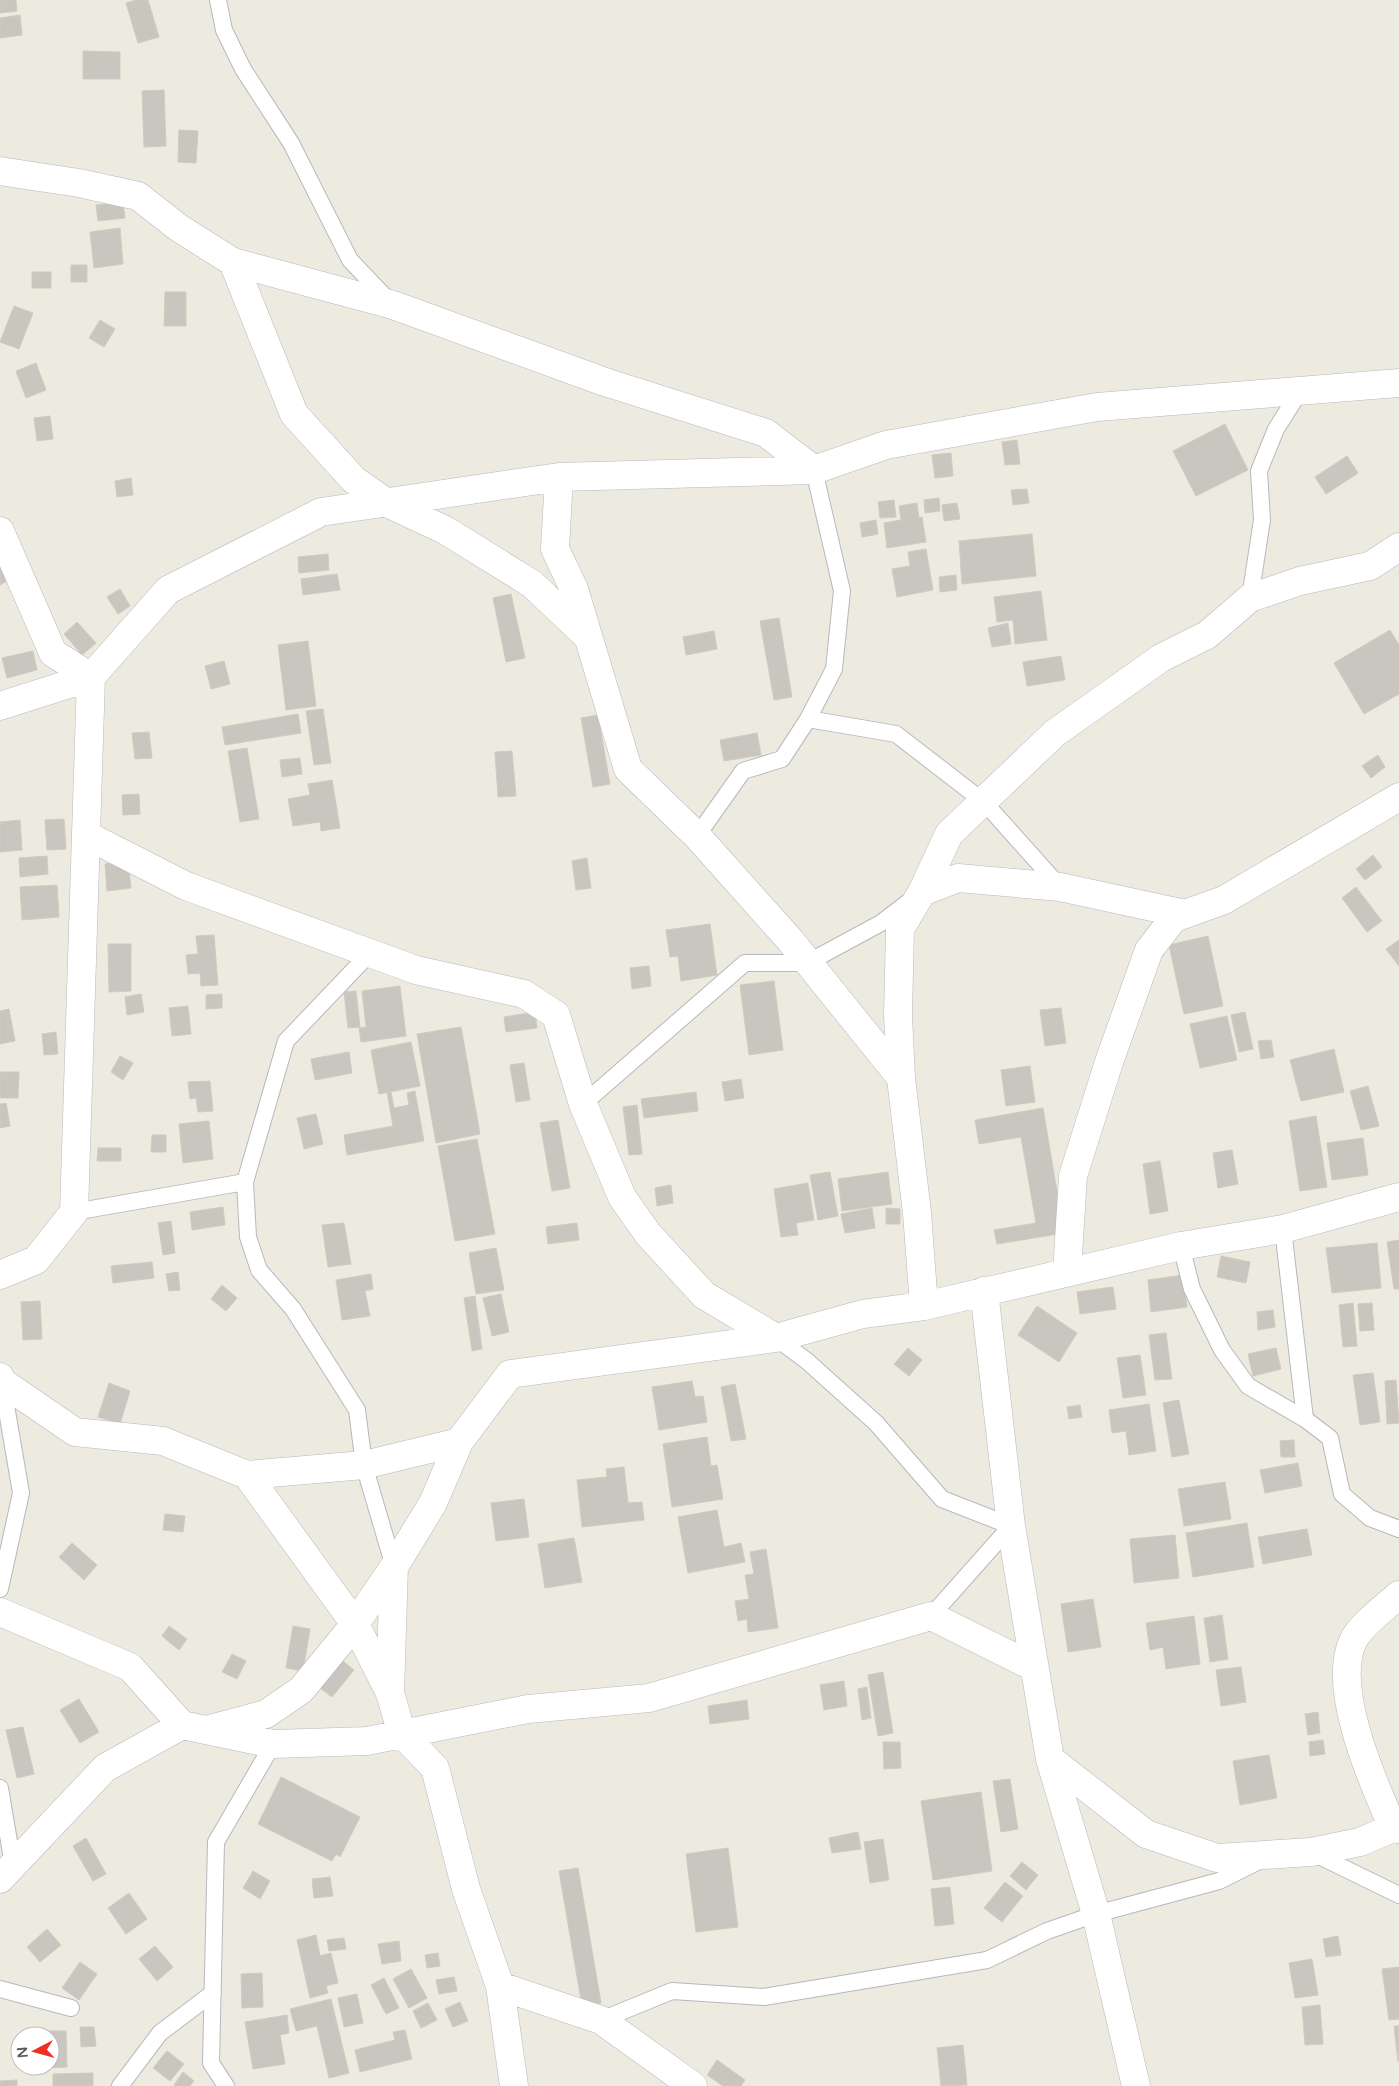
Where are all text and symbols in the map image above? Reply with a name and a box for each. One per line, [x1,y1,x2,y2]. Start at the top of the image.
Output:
north arrow [10,2026,60,2076]
text: N [14,2046,32,2059]

